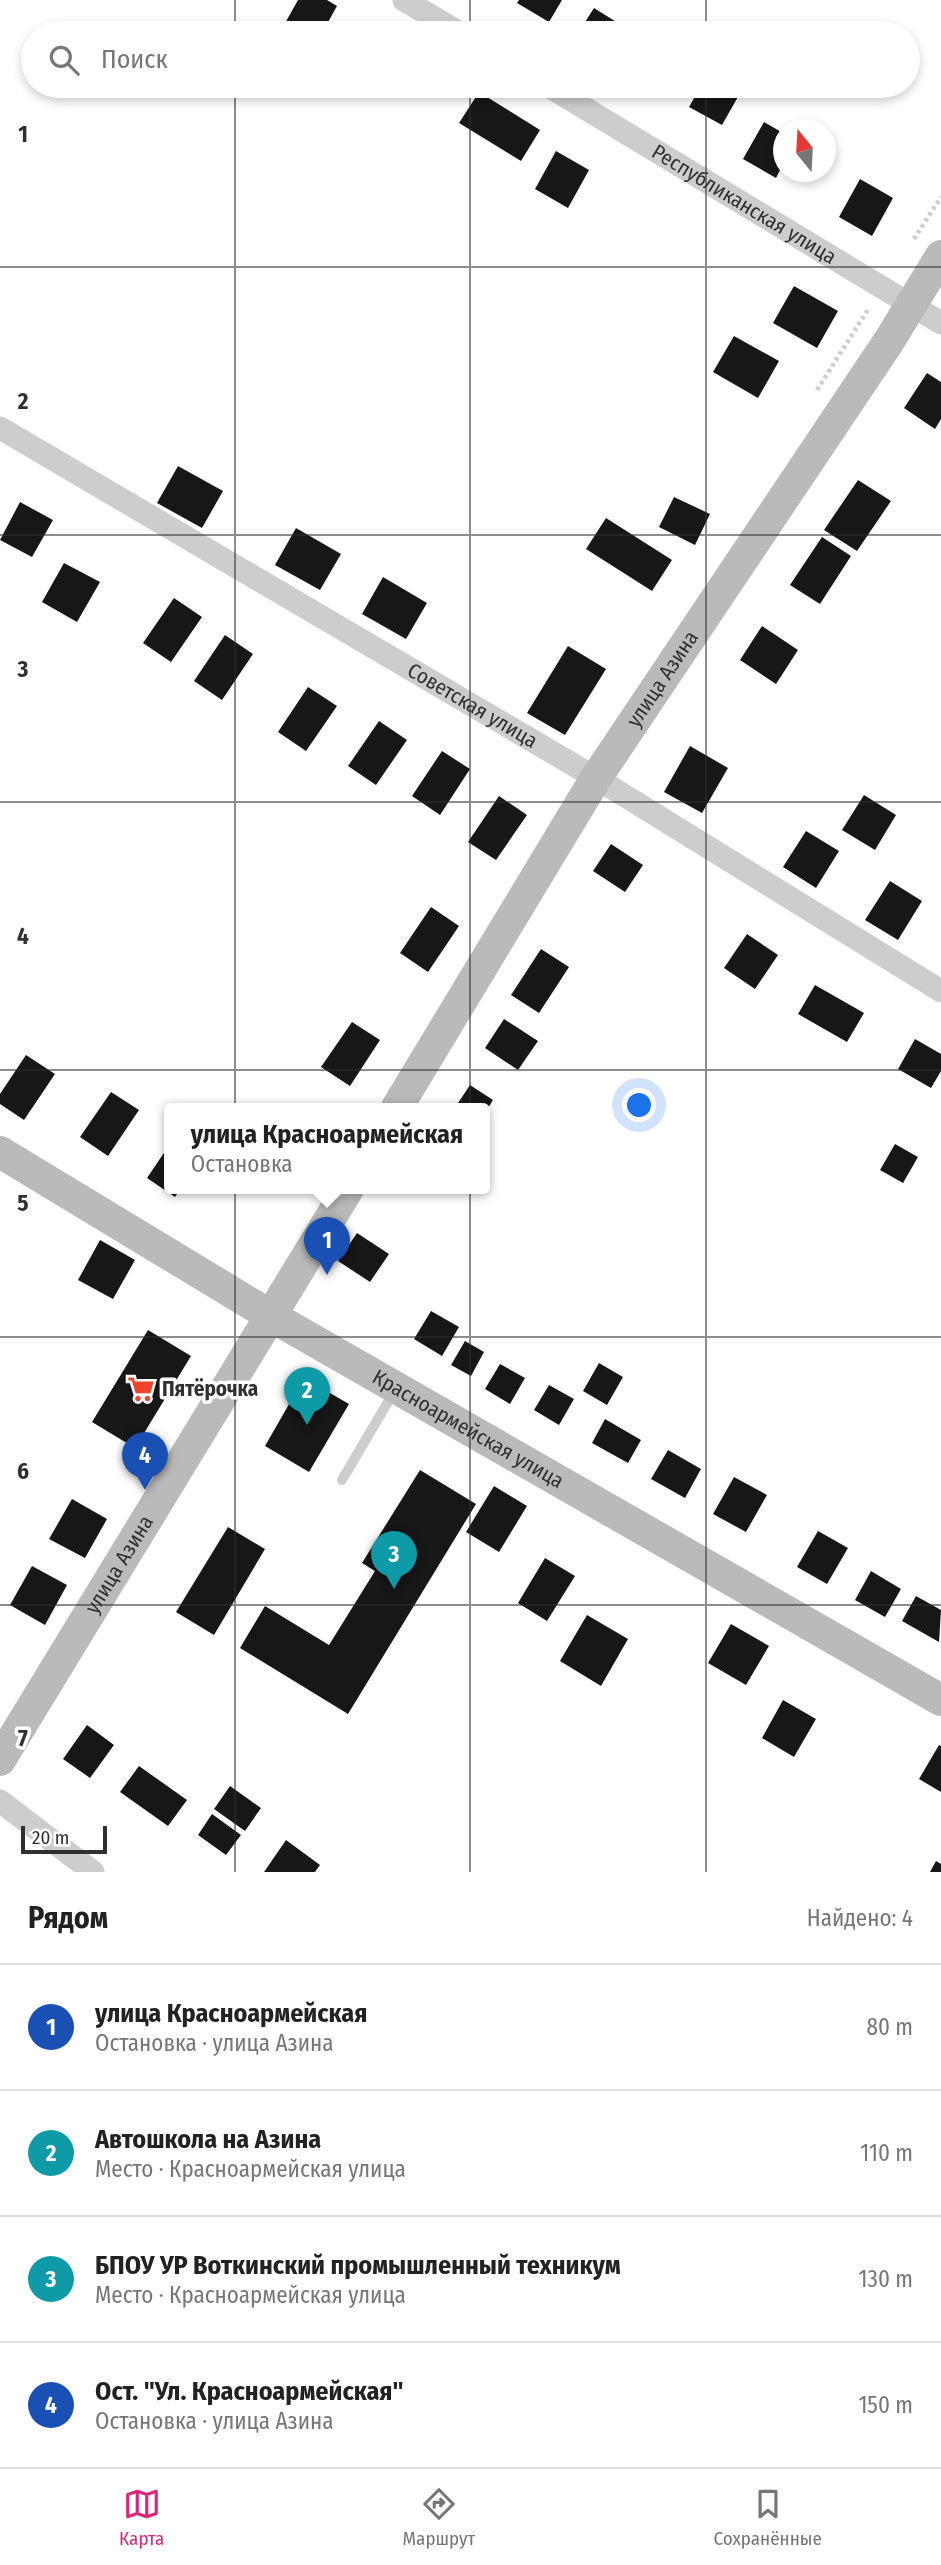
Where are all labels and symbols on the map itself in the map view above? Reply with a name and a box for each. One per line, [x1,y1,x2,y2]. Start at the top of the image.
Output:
north arrow [773,119,836,182]
text: 1 [18,120,28,148]
street label: Республиканская улица [647,139,841,270]
text: 2 [17,387,29,415]
street label: улица Азина [621,626,704,732]
text: 3 [17,655,29,683]
street label: Советская улица [403,657,542,754]
text: 4 [17,922,29,950]
your location [622,1088,656,1122]
text: 5 [17,1189,29,1217]
pin: 1 [304,1217,350,1275]
street label: Красноармейская улица [368,1364,568,1494]
pin: 2 [284,1367,330,1425]
supermarket icon: Пятёрочка [126,1374,156,1404]
place label: Пятёрочка [162,1376,258,1402]
pin: 4 [122,1432,168,1490]
text: 6 [17,1457,29,1485]
street label: улица Азина [79,1510,159,1618]
pin: 3 [371,1531,417,1589]
text: 7 [18,1724,28,1752]
scale bar [21,1823,107,1855]

